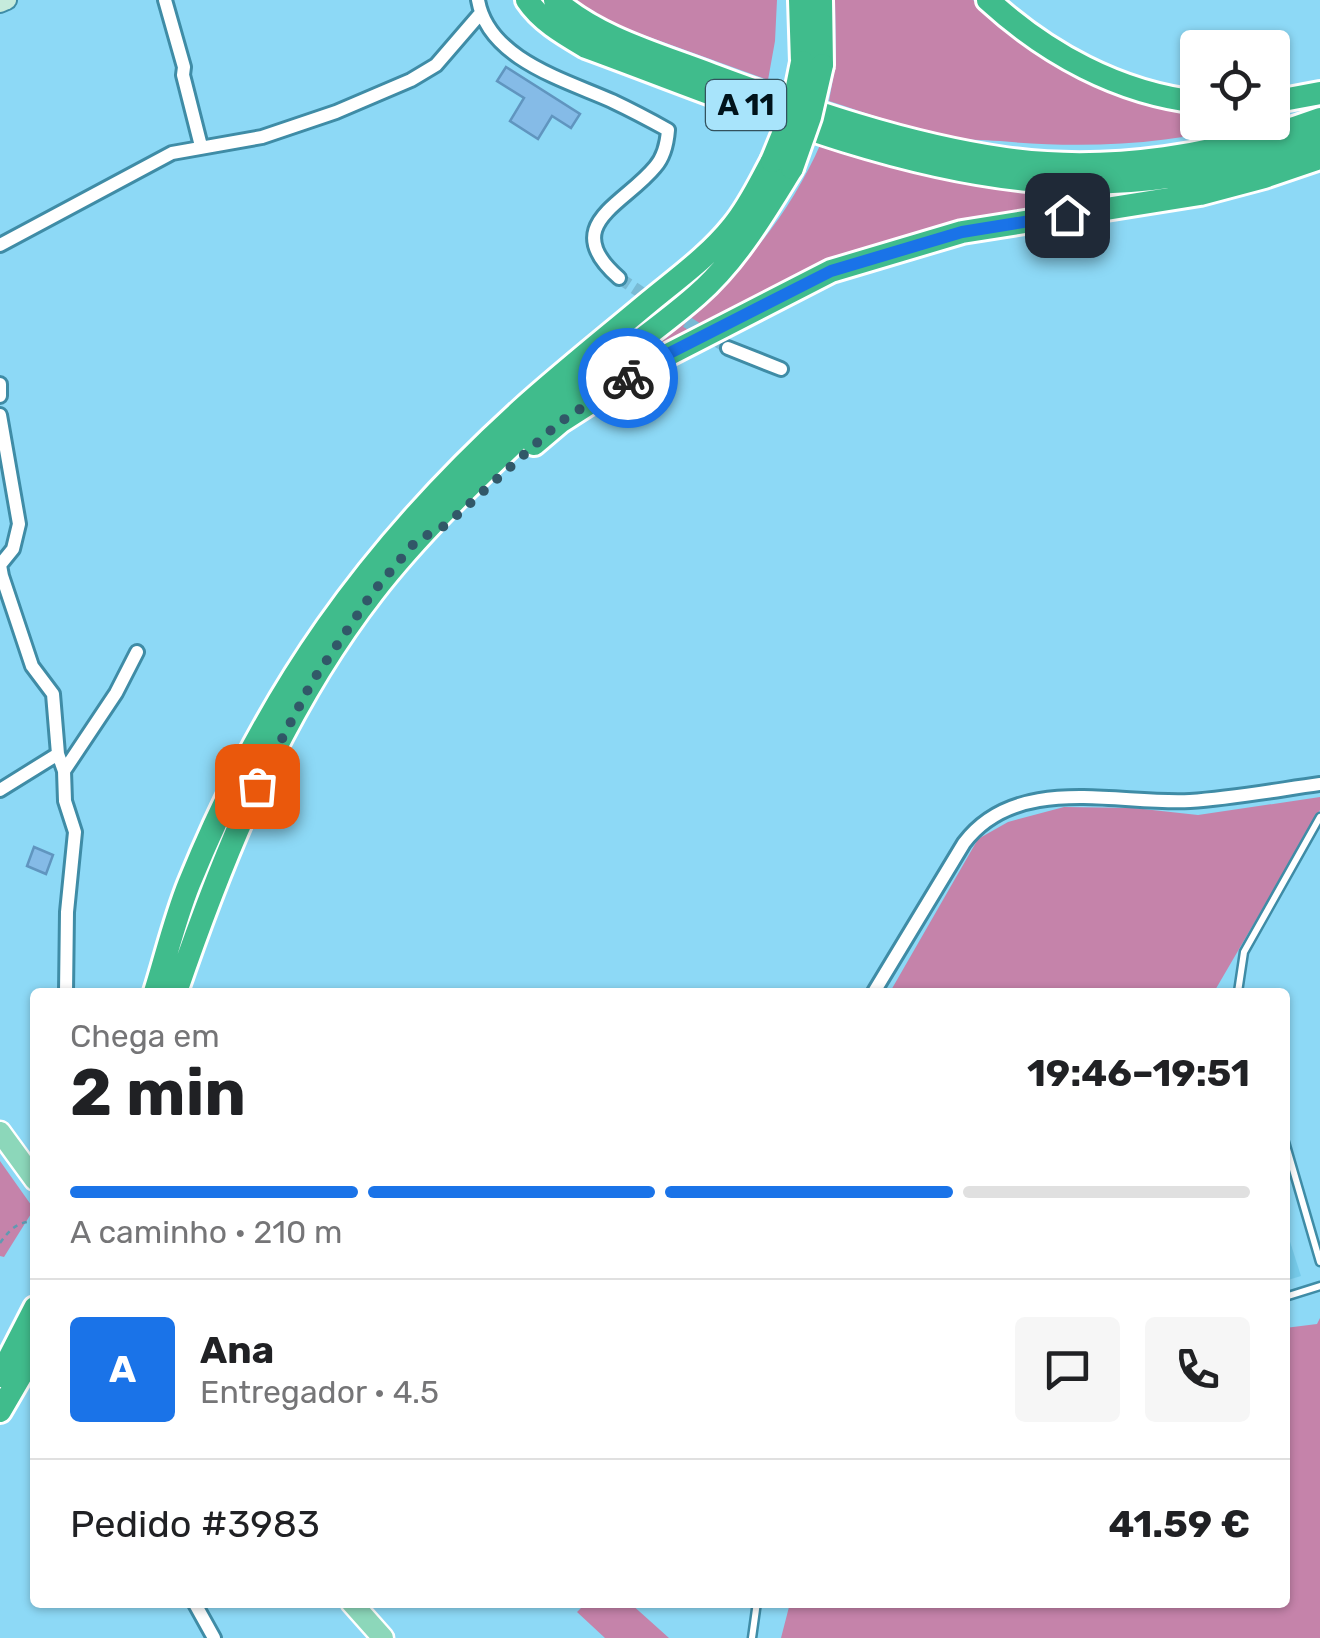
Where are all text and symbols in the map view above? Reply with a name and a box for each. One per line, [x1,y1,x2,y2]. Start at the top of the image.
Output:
map controls [1180,30,1290,140]
button: locate [1180,30,1290,140]
road number: A 11 [706,80,786,130]
pin [1025,173,1110,258]
icon: home [1040,188,1095,243]
courier [578,328,678,428]
icon: bike [601,351,656,406]
pin [215,744,300,829]
icon: bag [230,759,285,814]
text: Chega em [70,1017,220,1055]
text: 19:46–19:51 [1027,1050,1250,1096]
text: 2 min [70,1054,246,1131]
text: A caminho · 210 m [70,1213,343,1251]
button: chat [1015,1317,1120,1422]
button: phone [1145,1317,1250,1422]
text: Ana [200,1327,274,1373]
text: A [109,1346,136,1392]
text: Entregador · 4.5 [200,1373,439,1411]
text: Pedido #3983 [70,1501,320,1547]
text: 41.59 € [1108,1501,1250,1547]

